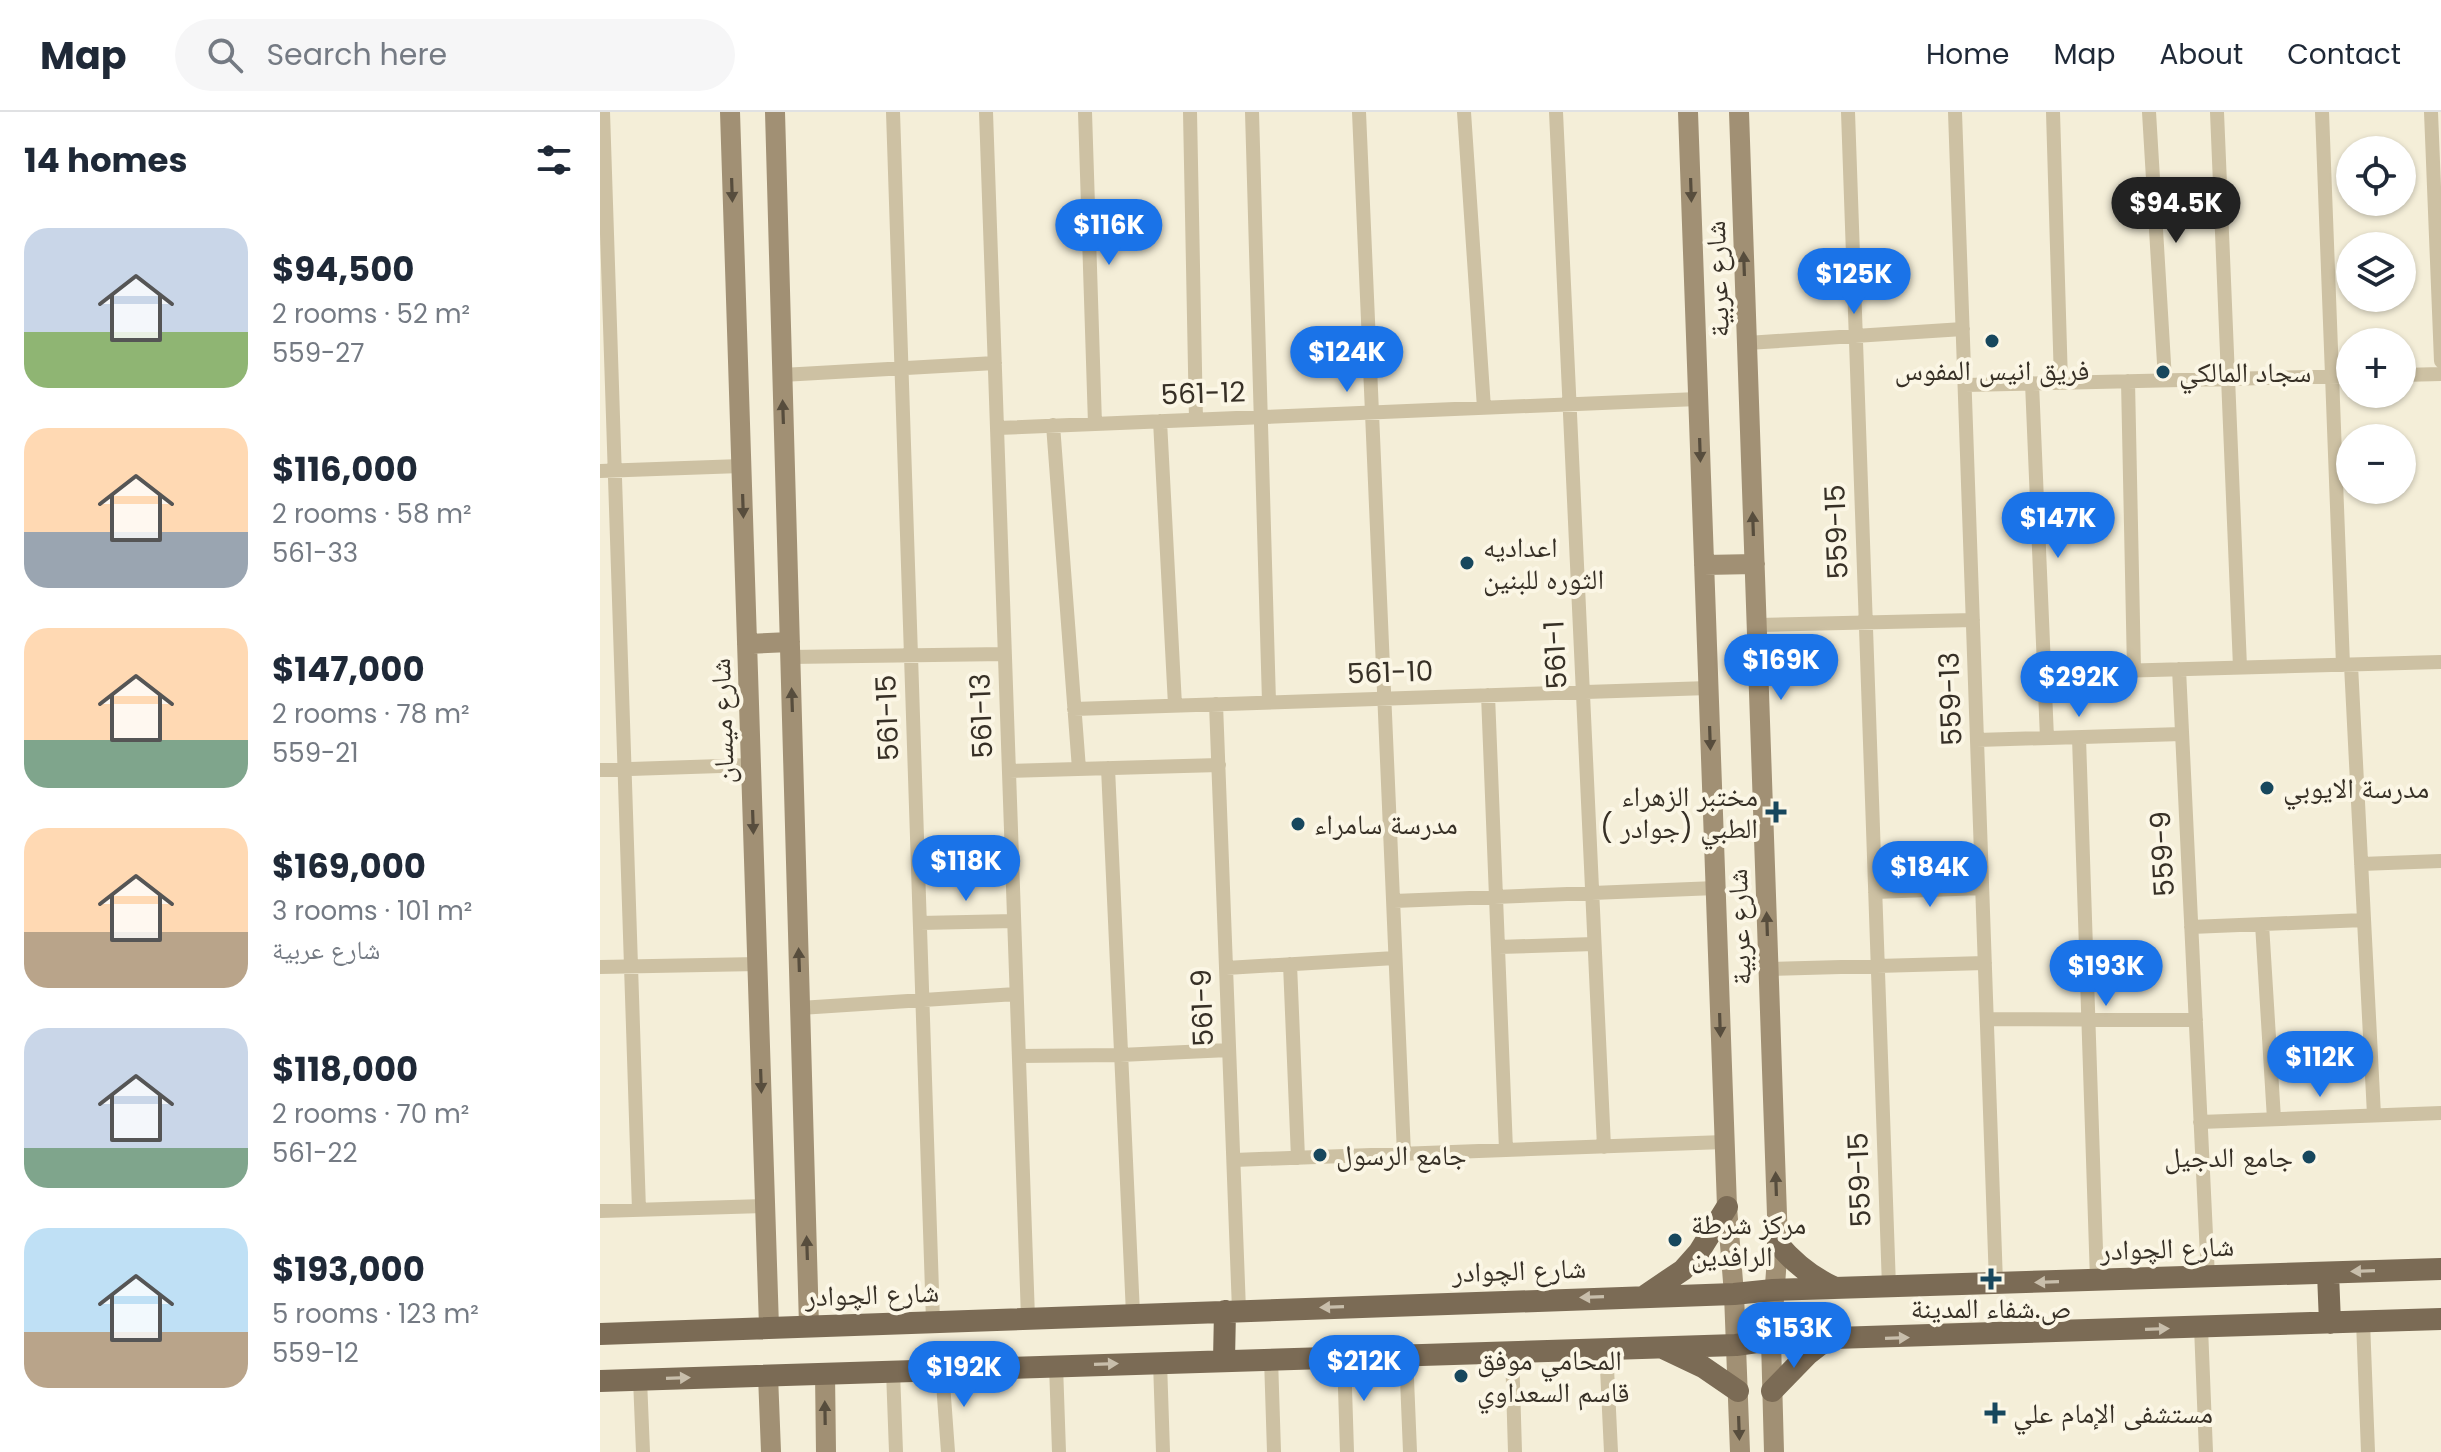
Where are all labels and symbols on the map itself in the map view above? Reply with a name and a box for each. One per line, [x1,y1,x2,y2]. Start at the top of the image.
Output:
pin: $94.5K [2111,177,2241,245]
one-way arrow [726,178,739,203]
one-way arrow [1685,178,1698,203]
pin: $116K [1053,199,1165,267]
street label: شارع عربية [1696,220,1739,338]
pin: $125K [1798,248,1910,316]
one-way arrow [1738,251,1751,276]
pin: $124K [1291,326,1403,394]
marker: فريق انيس المفوس [1983,332,2001,350]
place label: فريق انيس المفوس [1895,351,2090,390]
place label: سجاد المالكي [2179,353,2312,395]
marker: سجاد المالكي [2154,363,2172,381]
street label: 561-12 [1160,373,1246,414]
one-way arrow [777,399,790,424]
one-way arrow [1694,438,1707,463]
street label: 559-15 [1815,484,1858,580]
pin: $147K [2002,492,2114,560]
one-way arrow [736,494,749,519]
one-way arrow [1747,511,1760,536]
place label: اعداديه الثوره للبنين [1483,528,1604,599]
marker: اعداديه الثوره للبنين [1458,554,1476,572]
street label: 561-1 [1534,620,1577,690]
pin: $169K [1725,634,1837,702]
street label: 559-13 [1929,651,1972,746]
pin: $292K [2023,651,2135,719]
street label: 561-10 [1346,652,1434,693]
street label: شارع ميسان [701,658,744,784]
street label: 561-13 [961,673,1002,759]
street label: 561-15 [867,674,908,762]
one-way arrow [785,687,798,712]
one-way arrow [1704,726,1717,751]
place label: مدرسة الايوبي [2283,769,2429,811]
place label: مختبر الزهراء الطبي (جوادر ) [1600,777,1758,851]
marker: مدرسة الايوبي [2258,779,2276,797]
marker: مختبر الزهراء الطبي (جوادر ) [1765,801,1787,823]
place label: مدرسة سامراء [1314,805,1458,844]
one-way arrow [746,810,759,835]
street label: 559-9 [2141,810,2184,898]
marker: مدرسة سامراء [1289,815,1307,833]
pin: $118K [910,835,1022,903]
pin: $184K [1874,841,1986,909]
street label: شارع عربية [1718,868,1761,986]
one-way arrow [1761,911,1773,936]
pin: $193K [2050,940,2162,1008]
one-way arrow [793,947,805,972]
street label: 561-9 [1182,969,1223,1047]
one-way arrow [1714,1013,1727,1038]
pin: $112K [2264,1031,2376,1099]
one-way arrow [755,1069,768,1094]
street label: 559-15 [1838,1132,1881,1228]
place label: جامع الرسول [1336,1136,1467,1175]
place label: جامع الدجيل [2164,1138,2293,1177]
marker: جامع الرسول [1311,1146,1329,1164]
marker: جامع الدجيل [2300,1148,2318,1166]
one-way arrow [1769,1171,1782,1196]
place label: مركز شرطة الرافدين [1691,1205,1806,1276]
street label: شارع الچوادر [2098,1227,2235,1270]
marker: مركز شرطة الرافدين [1666,1231,1684,1249]
one-way arrow [801,1235,814,1260]
street label: شارع الچوادر [1450,1249,1587,1292]
one-way arrow [2350,1265,2375,1278]
marker: ص.شفاء المدينة [1982,1270,2000,1288]
street label: شارع الچوادر [803,1273,940,1316]
one-way arrow [2034,1275,2059,1288]
place label: ص.شفاء المدينة [1911,1289,2071,1328]
one-way arrow [1579,1291,1604,1304]
one-way arrow [1319,1300,1344,1313]
pin: $153K [1738,1302,1850,1370]
one-way arrow [2145,1322,2170,1335]
one-way arrow [1885,1331,1910,1344]
pin: $212K [1308,1335,1420,1403]
pin: $192K [908,1341,1020,1409]
place label: المحامي موفق قاسم السعداوي [1477,1341,1630,1415]
one-way arrow [1094,1357,1119,1370]
marker: المحامي موفق قاسم السعداوي [1452,1367,1470,1385]
one-way arrow [666,1372,691,1385]
place label: مستشفى الإمام علي [2013,1394,2213,1436]
one-way arrow [819,1400,832,1425]
marker: مستشفى الإمام علي [1984,1402,2006,1424]
one-way arrow [1732,1416,1745,1441]

